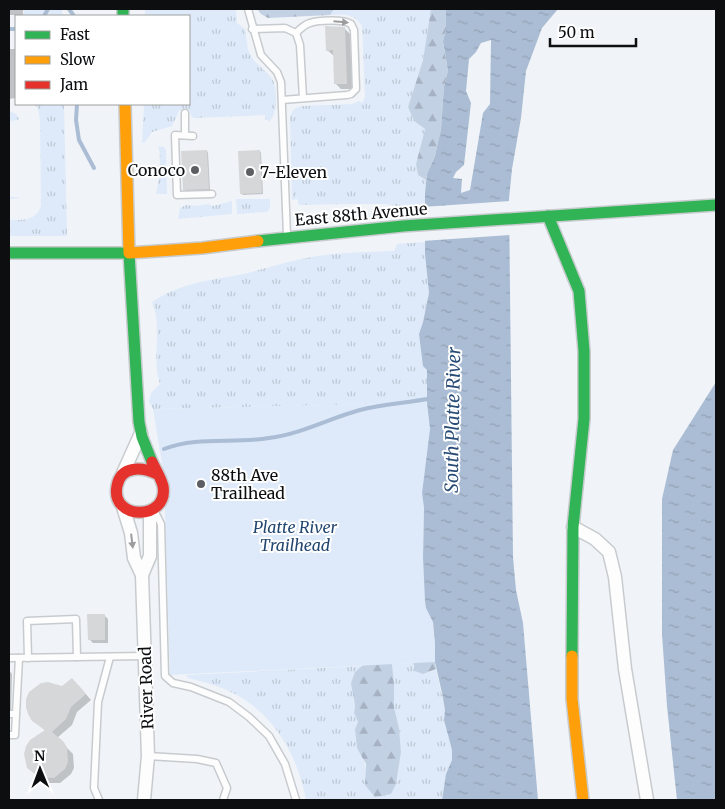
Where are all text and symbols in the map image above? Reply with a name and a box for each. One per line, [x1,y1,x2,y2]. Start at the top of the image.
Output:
legend [15,15,190,105]
scale bar [550,15,636,47]
one-way arrow [334,18,350,26]
text: 50 m [558,23,595,42]
text: Fast [60,25,90,44]
text: Slow [60,50,95,69]
text: Jam [59,75,88,94]
place label: Conoco [128,160,185,180]
place label: 7-Eleven [260,162,328,182]
marker: Conoco [189,164,201,176]
marker: 7-Eleven [244,166,256,178]
street label: East 88th Avenue [294,198,428,230]
water label: South Platte River [440,346,465,493]
place label: 88th Ave Trailhead [211,465,285,503]
marker: 88th Ave Trailhead [195,478,207,490]
park label: Platte River Trailhead [253,517,337,555]
one-way arrow [128,534,136,550]
street label: River Road [135,646,157,730]
north arrow [15,744,65,794]
text: N [34,747,45,765]

